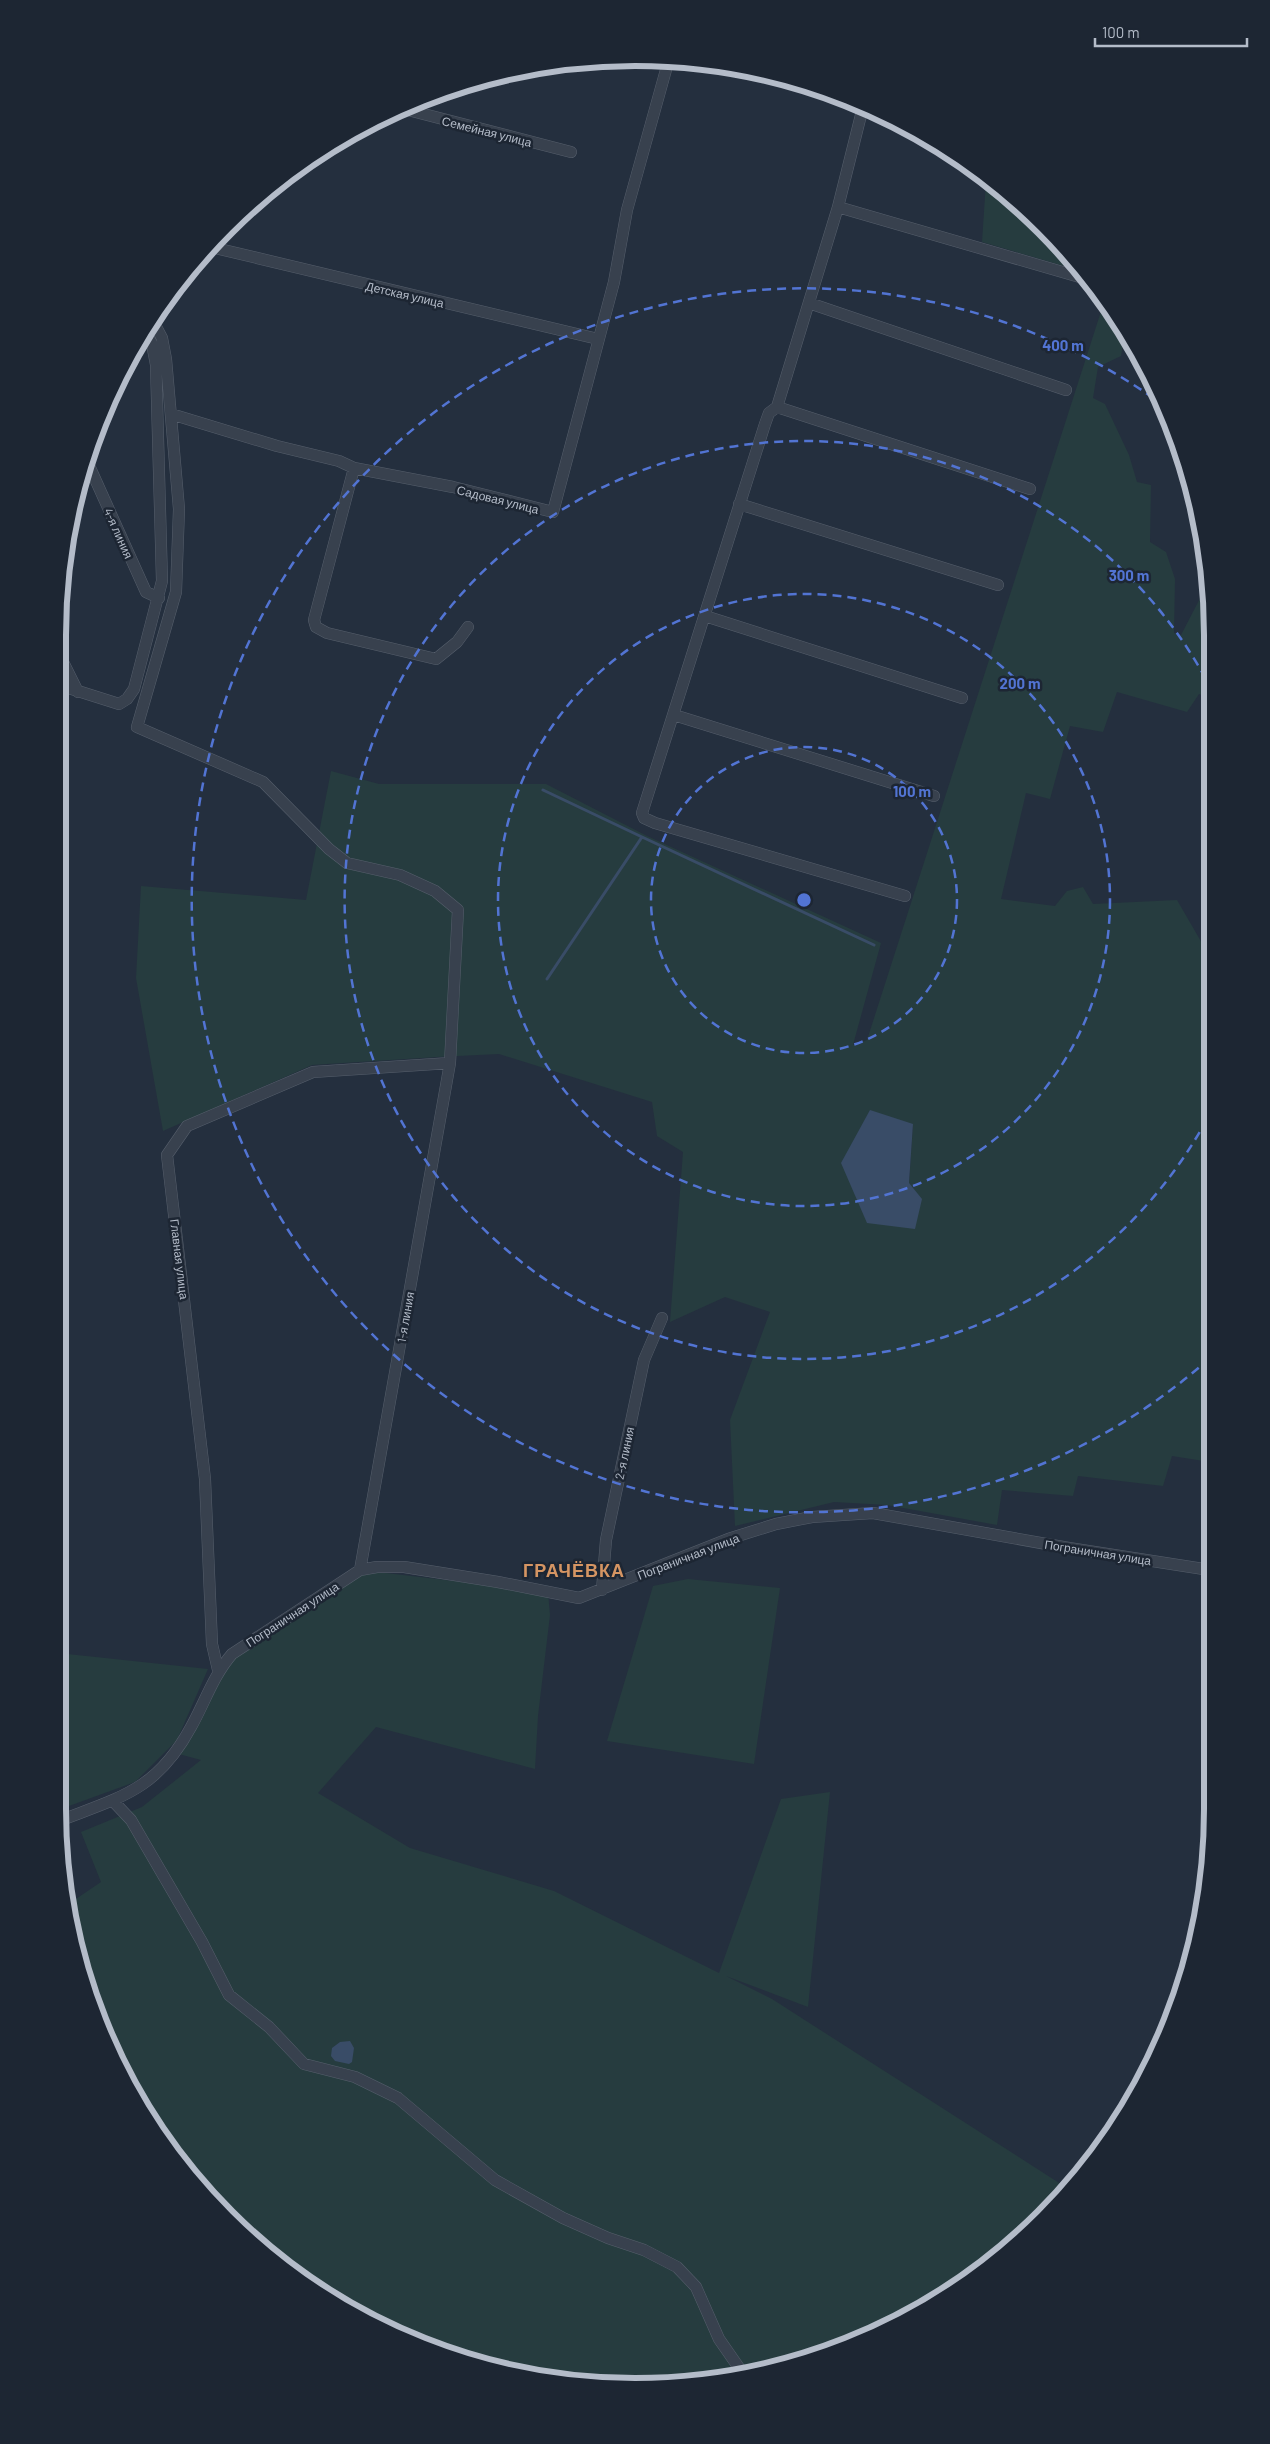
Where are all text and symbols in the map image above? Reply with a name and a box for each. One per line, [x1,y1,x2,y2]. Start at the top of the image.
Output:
scale bar [1095,15,1248,47]
text: 100 m [1102,23,1140,41]
street label: Семейная улица [440,113,534,150]
street label: Детская улица [364,278,446,311]
text: 400 m [1042,336,1084,354]
street label: Садовая улица [455,482,541,517]
street label: 4-я линия [102,506,136,560]
text: 300 m [1109,566,1149,584]
text: 200 m [999,674,1041,692]
text: 100 m [893,782,931,800]
centre of rings [795,891,813,909]
street label: Главная улица [167,1218,192,1301]
street label: 1-я линия [394,1290,416,1344]
street label: 2-я линия [612,1425,636,1481]
street label: Пограничная улица [635,1530,741,1583]
street label: Пограничная улица [1044,1537,1153,1568]
district label: ГРАЧЁВКА [523,1559,625,1581]
street label: Пограничная улица [243,1579,342,1650]

